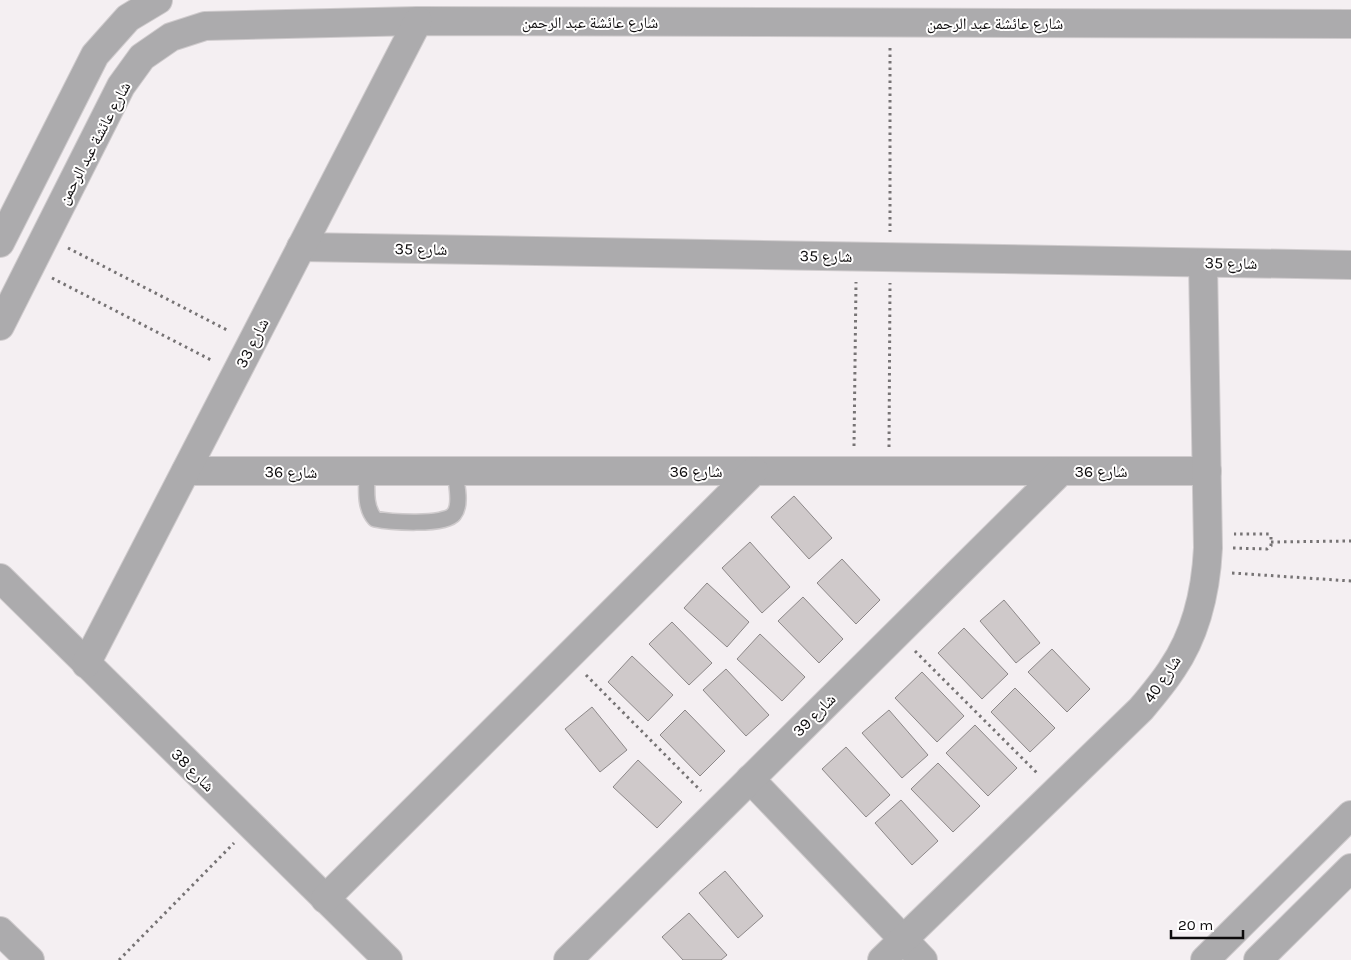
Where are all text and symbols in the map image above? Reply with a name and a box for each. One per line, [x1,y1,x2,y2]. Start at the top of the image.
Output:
street label: شارع عائشة عبد الرحمن [522,13,658,33]
street label: شارع عائشة عبد الرحمن [927,14,1063,34]
street label: شارع عائشة عبد الرحمن [54,78,135,208]
street label: شارع 35 [394,239,448,260]
street label: شارع 35 [799,246,853,267]
street label: شارع 35 [1204,253,1258,274]
street label: شارع 33 [231,315,273,371]
street label: شارع 36 [264,462,318,483]
street label: شارع 36 [670,462,722,482]
street label: شارع 36 [1075,462,1127,482]
street label: شارع 40 [1139,652,1185,707]
street label: شارع 39 [789,690,840,741]
street label: شارع 38 [167,744,219,796]
scale bar [1171,908,1244,940]
text: 20 m [1178,916,1213,934]

